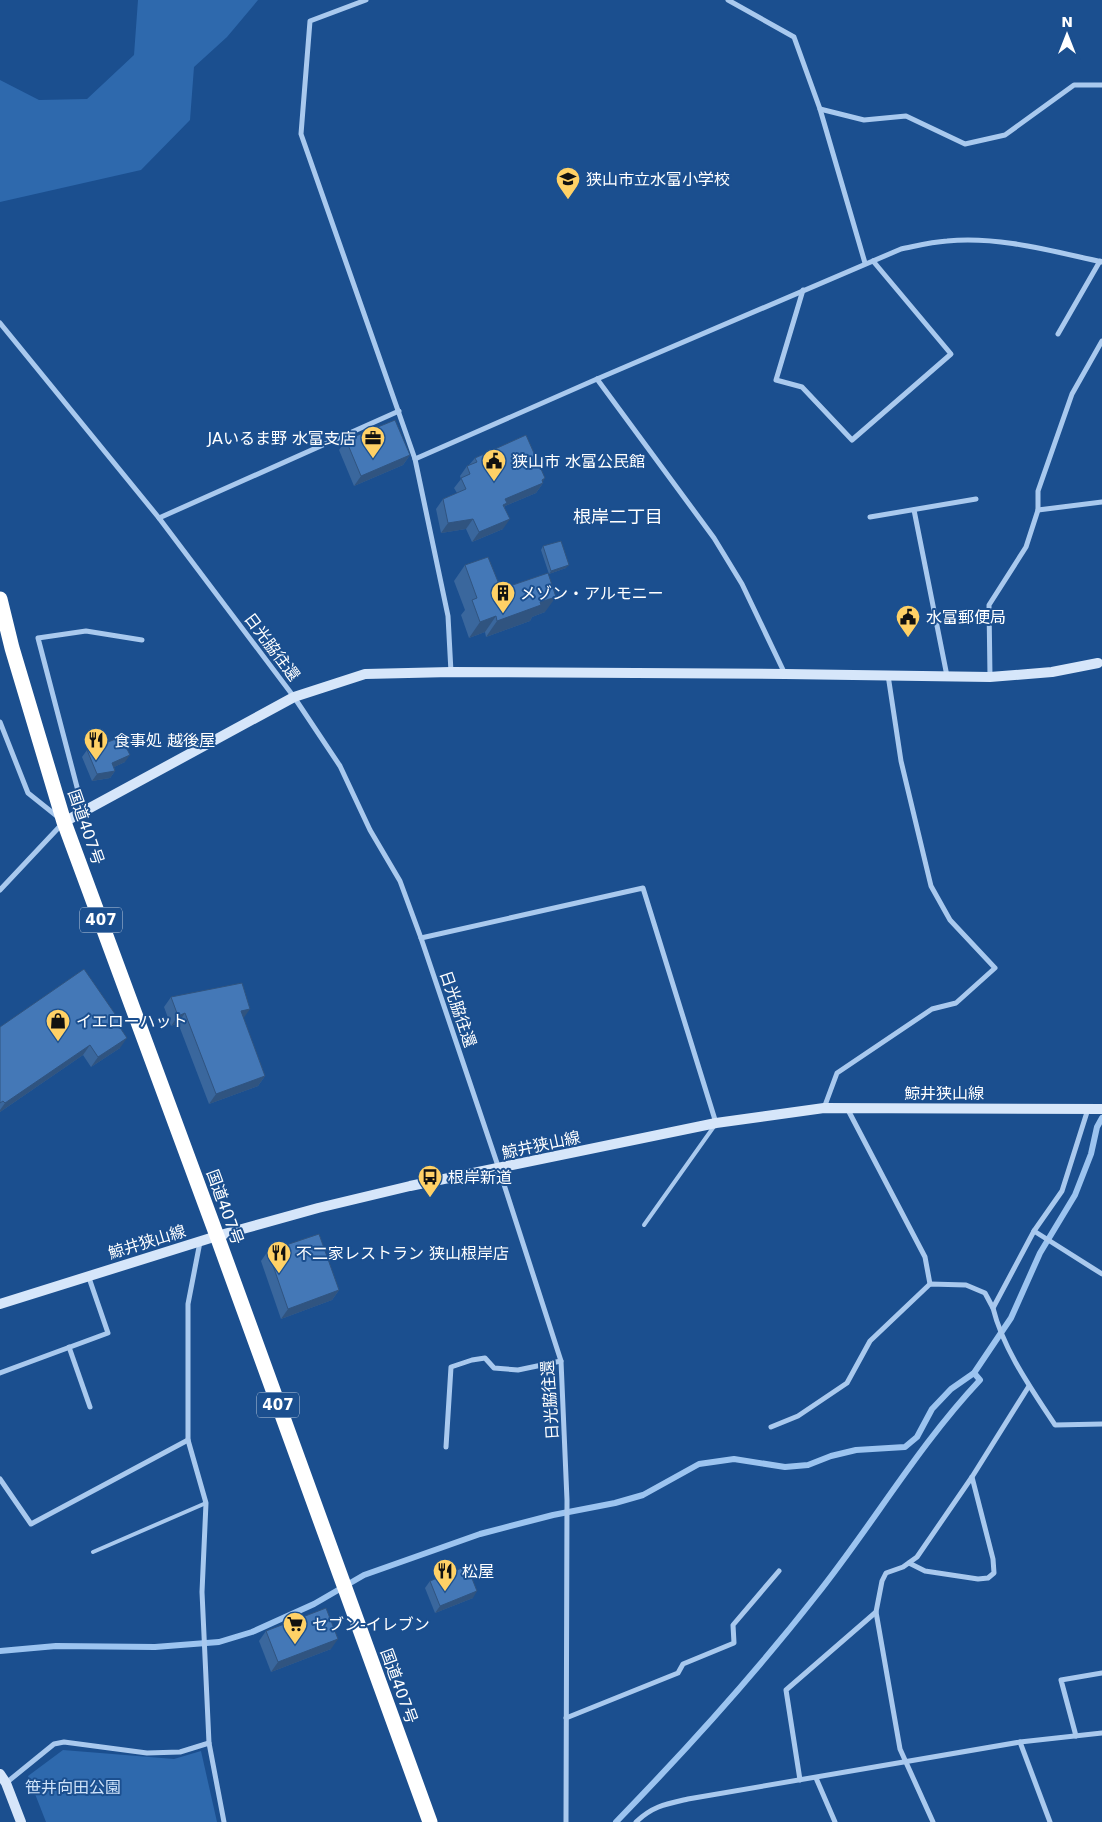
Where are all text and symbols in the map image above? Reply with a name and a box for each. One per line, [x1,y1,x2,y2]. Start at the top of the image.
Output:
north arrow [1042,10,1092,60]
text: N [1061,14,1073,30]
school or university icon: 狭山市立水富小学校 [555,166,581,200]
place label: 狭山市立水富小学校 [586,170,730,189]
office icon: JAいるま野 水富支店 [360,425,386,459]
place label: JAいるま野 水富支店 [207,429,356,448]
public building icon: 狭山市 水富公民館 [481,448,507,482]
place label: 狭山市 水富公民館 [512,452,645,471]
district label: 根岸二丁目 [573,506,663,527]
building icon: メゾン・アルモニー [490,580,516,614]
place label: メゾン・アルモニー [520,584,664,603]
public building icon: 水富郵便局 [895,604,921,638]
place label: 水富郵便局 [926,608,1006,627]
street label: 日光脇往還 [240,609,304,685]
restaurant icon: 食事処 越後屋 [83,727,109,761]
place label: 食事処 越後屋 [114,731,215,750]
street label: 国道407号 [64,787,108,867]
road number: 407 [80,908,122,932]
street label: 日光脇往還 [436,968,480,1050]
shop icon: イエローハット [45,1008,71,1042]
place label: イエローハット [76,1012,188,1031]
street label: 鯨井狭山線 [904,1084,984,1103]
street label: 鯨井狭山線 [500,1127,582,1163]
bus stop icon: 根岸新道 [417,1164,443,1198]
street label: 国道407号 [203,1167,247,1247]
place label: 根岸新道 [448,1168,512,1187]
street label: 鯨井狭山線 [106,1221,188,1263]
restaurant icon: 不二家レストラン 狭山根岸店 [266,1240,292,1274]
place label: 不二家レストラン 狭山根岸店 [296,1244,509,1263]
street label: 日光脇往還 [538,1359,562,1441]
road number: 407 [257,1392,299,1418]
restaurant icon: 松屋 [432,1558,458,1592]
place label: 松屋 [462,1562,494,1581]
supermarket icon: セブン-イレブン [282,1611,308,1645]
place label: セブン-イレブン [312,1615,430,1634]
street label: 国道407号 [377,1646,421,1726]
park label: 笹井向田公園 [25,1778,121,1797]

